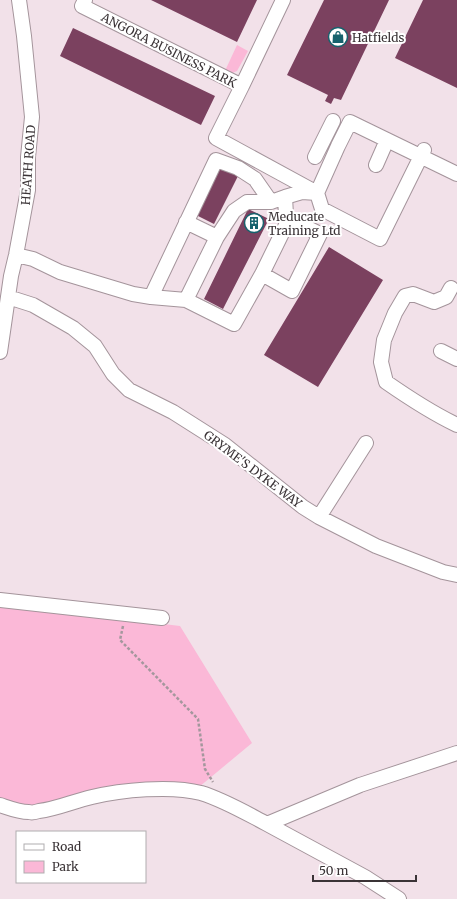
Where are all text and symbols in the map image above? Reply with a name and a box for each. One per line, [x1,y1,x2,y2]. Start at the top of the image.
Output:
street label: ANGORA BUSINESS PARK [98,9,239,91]
shop icon: Hatfields [327,26,349,48]
place label: Hatfields [352,30,405,45]
street label: HEATH ROAD [18,124,38,206]
place label: Meducate Training Ltd [268,209,341,238]
building icon: Meducate Training Ltd [243,212,265,234]
street label: GRYME'S DYKE WAY [201,427,305,511]
legend [16,831,146,883]
text: Road [52,839,81,854]
scale bar [313,857,416,883]
text: Park [52,859,79,874]
text: 50 m [319,863,348,878]

